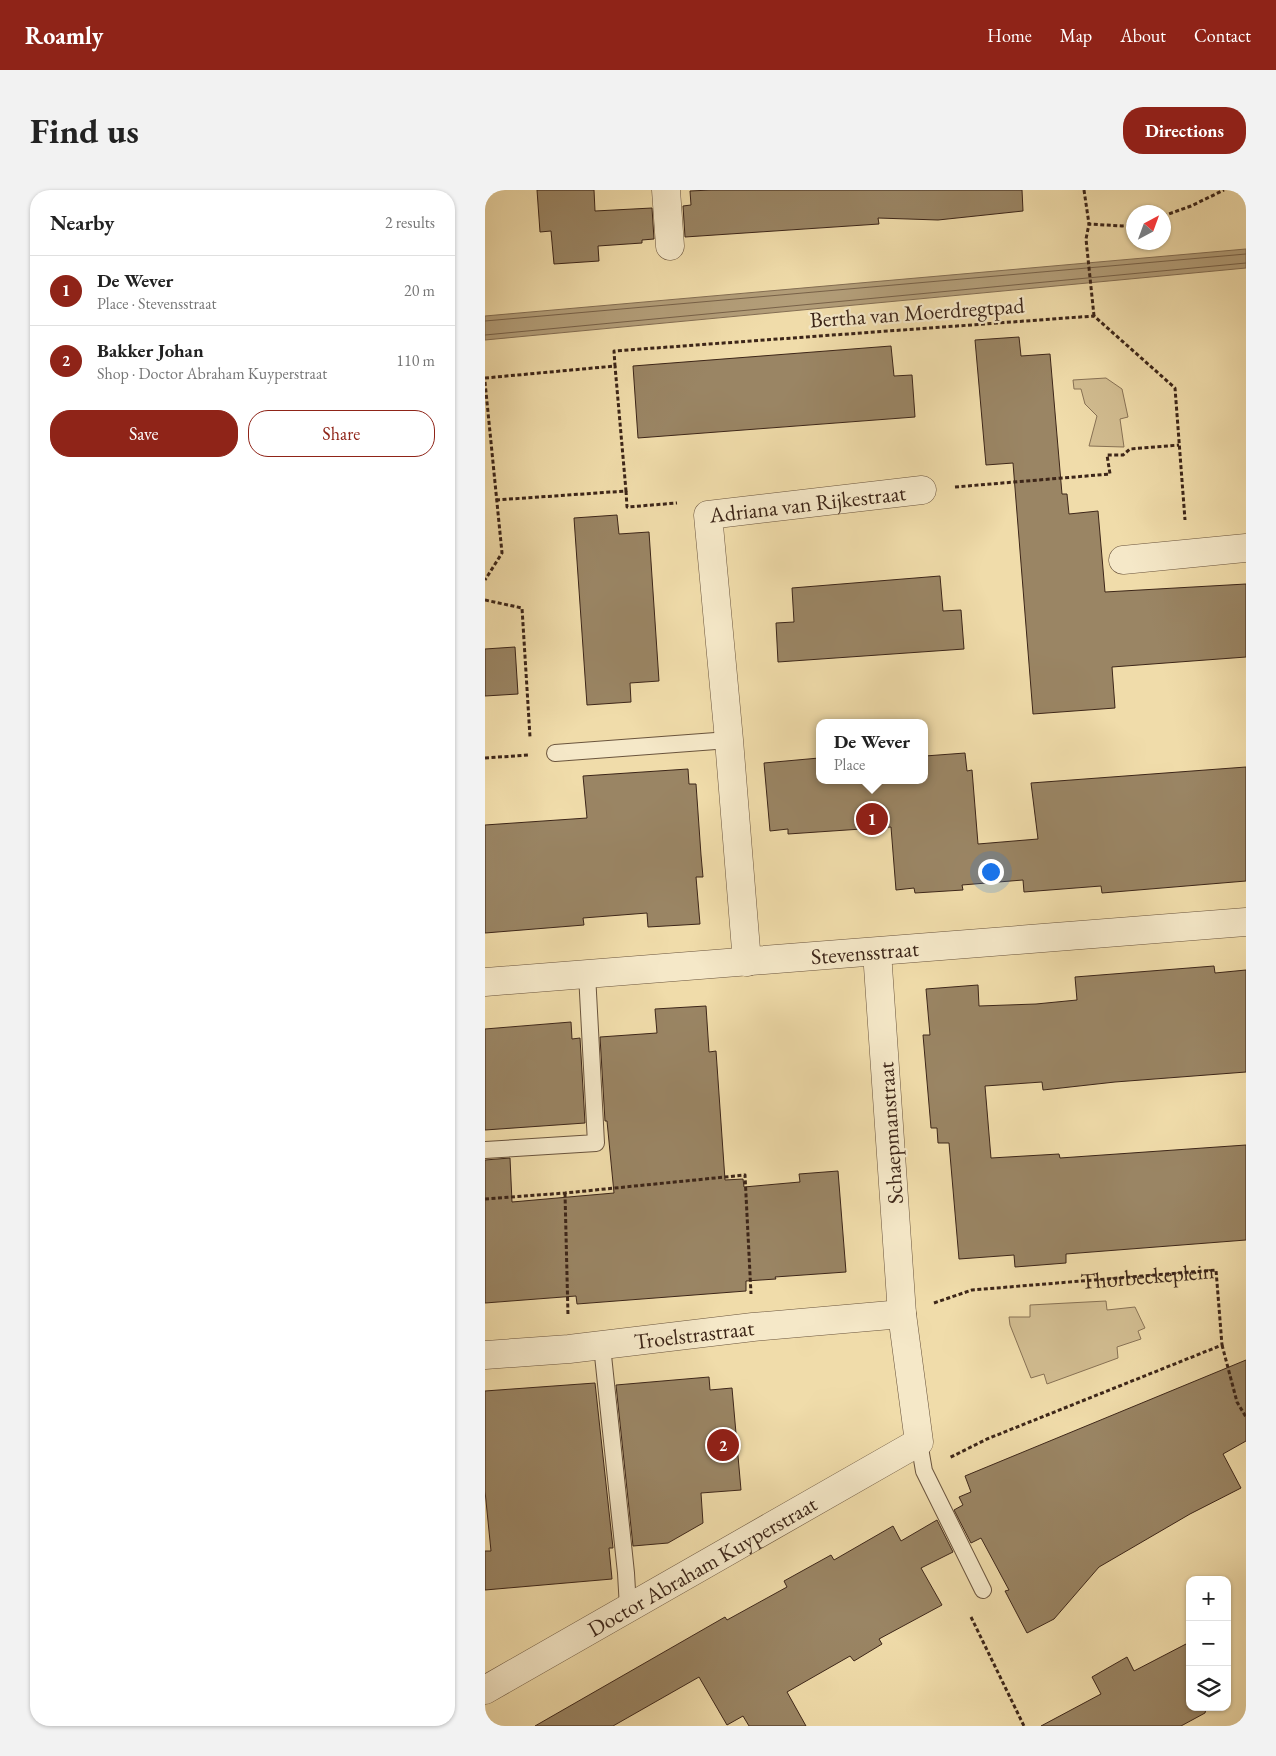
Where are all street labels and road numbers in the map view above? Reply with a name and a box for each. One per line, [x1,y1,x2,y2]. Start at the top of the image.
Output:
street label: Bertha van Moerdregtpad [809,290,1026,334]
street label: Adriana van Rijkestraat [707,478,908,530]
street label: Stevensstraat [810,934,920,971]
street label: Schaepmanstraat [871,1061,910,1205]
street label: Thorbeckeplein [1079,1256,1216,1296]
street label: Troelstrastraat [632,1313,756,1356]
street label: Doctor Abraham Kuyperstraat [582,1489,822,1643]

